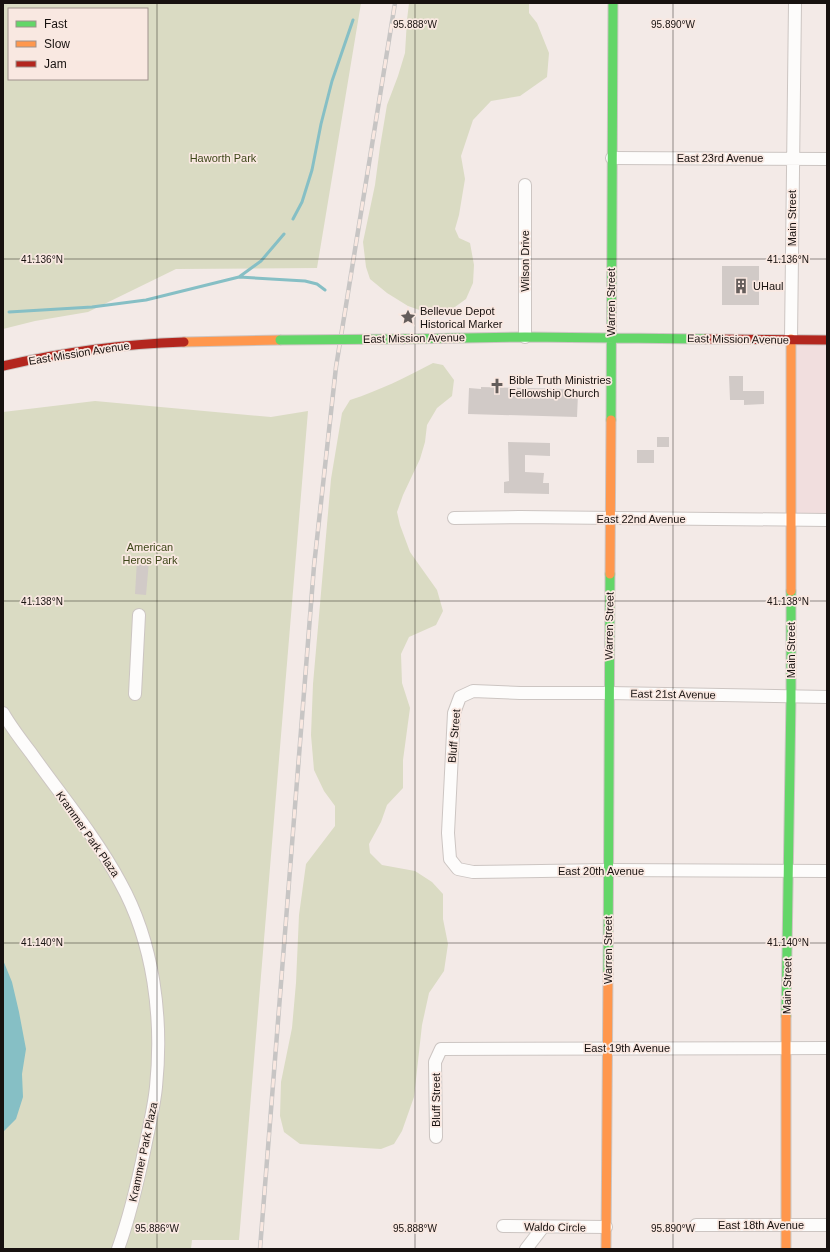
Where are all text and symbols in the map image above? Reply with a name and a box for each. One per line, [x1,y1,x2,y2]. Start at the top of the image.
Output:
legend [8,8,148,80]
text: Fast [44,17,68,31]
text: 95.888°W [393,19,438,30]
text: 95.890°W [651,19,696,30]
text: Slow [44,37,70,51]
text: Jam [44,57,67,71]
park label: Haworth Park [190,152,257,164]
street label: East 23rd Avenue [677,152,763,164]
street label: Main Street [786,190,798,246]
street label: Wilson Drive [519,230,531,292]
text: 41.136°N [21,254,63,265]
text: 41.136°N [767,254,809,265]
street label: Warren Street [605,268,617,336]
building icon: UHaul [732,277,750,295]
place label: UHaul [753,280,784,292]
place label: Bellevue Depot Historical Marker [420,305,503,330]
place icon: Bellevue Depot Historical Marker [399,308,417,326]
street label: East Mission Avenue [363,331,465,345]
street label: East Mission Avenue [687,332,789,346]
street label: East Mission Avenue [28,339,130,367]
place label: Bible Truth Ministries Fellowship Church [509,374,612,399]
church icon: Bible Truth Ministries Fellowship Church [488,377,506,395]
street label: East 22nd Avenue [596,513,686,525]
park label: American Heros Park [122,541,178,566]
street label: Warren Street [602,592,616,660]
text: 41.138°N [21,596,63,607]
text: 41.138°N [767,596,809,607]
street label: Main Street [785,622,797,678]
street label: East 21st Avenue [630,687,716,701]
street label: Bluff Street [446,708,462,764]
street label: Krammer Park Plaza [54,789,123,880]
street label: East 20th Avenue [558,865,644,877]
street label: Warren Street [602,916,614,984]
text: 41.140°N [21,937,63,948]
text: 41.140°N [767,937,809,948]
street label: Main Street [781,958,793,1014]
street label: East 19th Avenue [584,1042,670,1054]
street label: Bluff Street [430,1073,442,1127]
street label: Krammer Park Plaza [127,1100,160,1203]
street label: East 18th Avenue [718,1219,804,1231]
street label: Waldo Circle [524,1220,586,1234]
text: 95.886°W [135,1223,180,1234]
text: 95.888°W [393,1223,438,1234]
text: 95.890°W [651,1223,696,1234]

